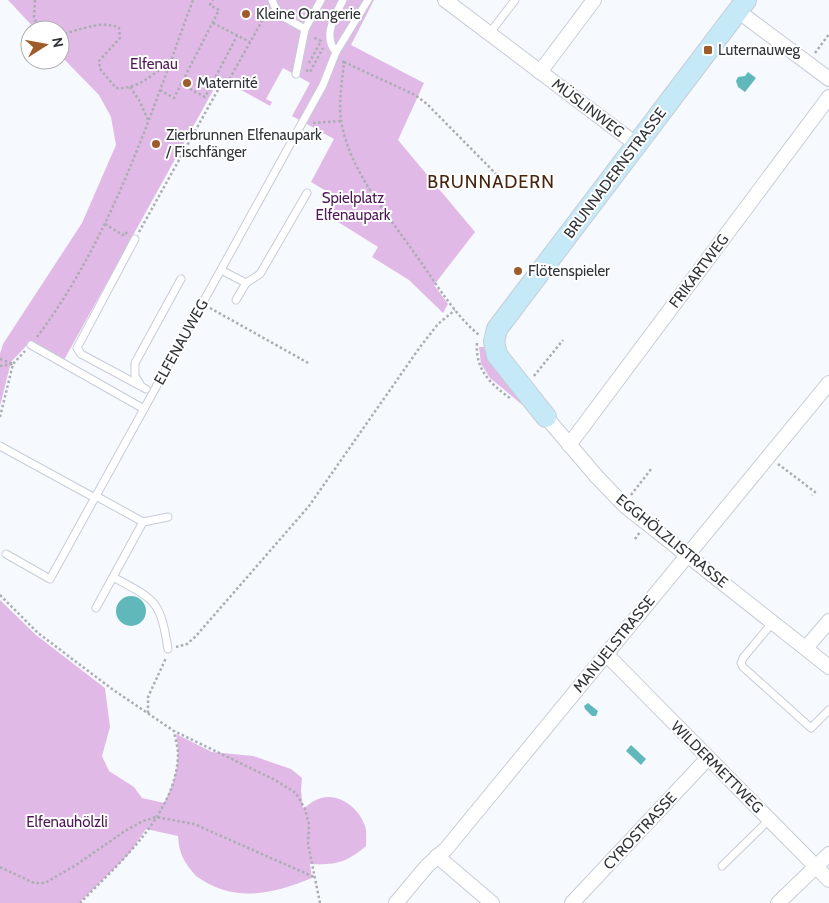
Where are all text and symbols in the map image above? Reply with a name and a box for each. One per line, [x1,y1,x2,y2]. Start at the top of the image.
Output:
place label: Kleine Orangerie [256,5,361,23]
marker: Kleine Orangerie [240,8,252,20]
north arrow [20,20,70,70]
text: N [48,36,68,49]
place label: Luternauweg [718,41,801,59]
marker: Luternauweg [702,44,714,56]
park label: Elfenau [130,55,178,73]
place label: Maternité [197,74,258,92]
street label: MÜSLINWEG [548,75,628,141]
marker: Maternité [181,77,193,89]
street label: BRUNNADERNSTRASSE [560,104,670,242]
place label: Zierbrunnen Elfenaupark / Fischfänger [165,126,322,161]
marker: Zierbrunnen Elfenaupark / Fischfänger [150,138,162,150]
district label: BRUNNADERN [427,171,555,193]
park label: Spielplatz Elfenaupark [316,189,391,224]
street label: FRIKARTWEG [665,231,733,311]
place label: Flötenspieler [528,262,610,280]
marker: Flötenspieler [512,265,524,277]
street label: ELFENAUWEG [150,296,212,388]
street label: EGGHÖLZLISTRASSE [613,490,731,592]
street label: MANUELSTRASSE [569,592,659,696]
street label: WILDERMETTWEG [667,717,767,817]
street label: CYROSTRASSE [600,789,680,873]
park label: Elfenauhölzli [26,813,108,831]

